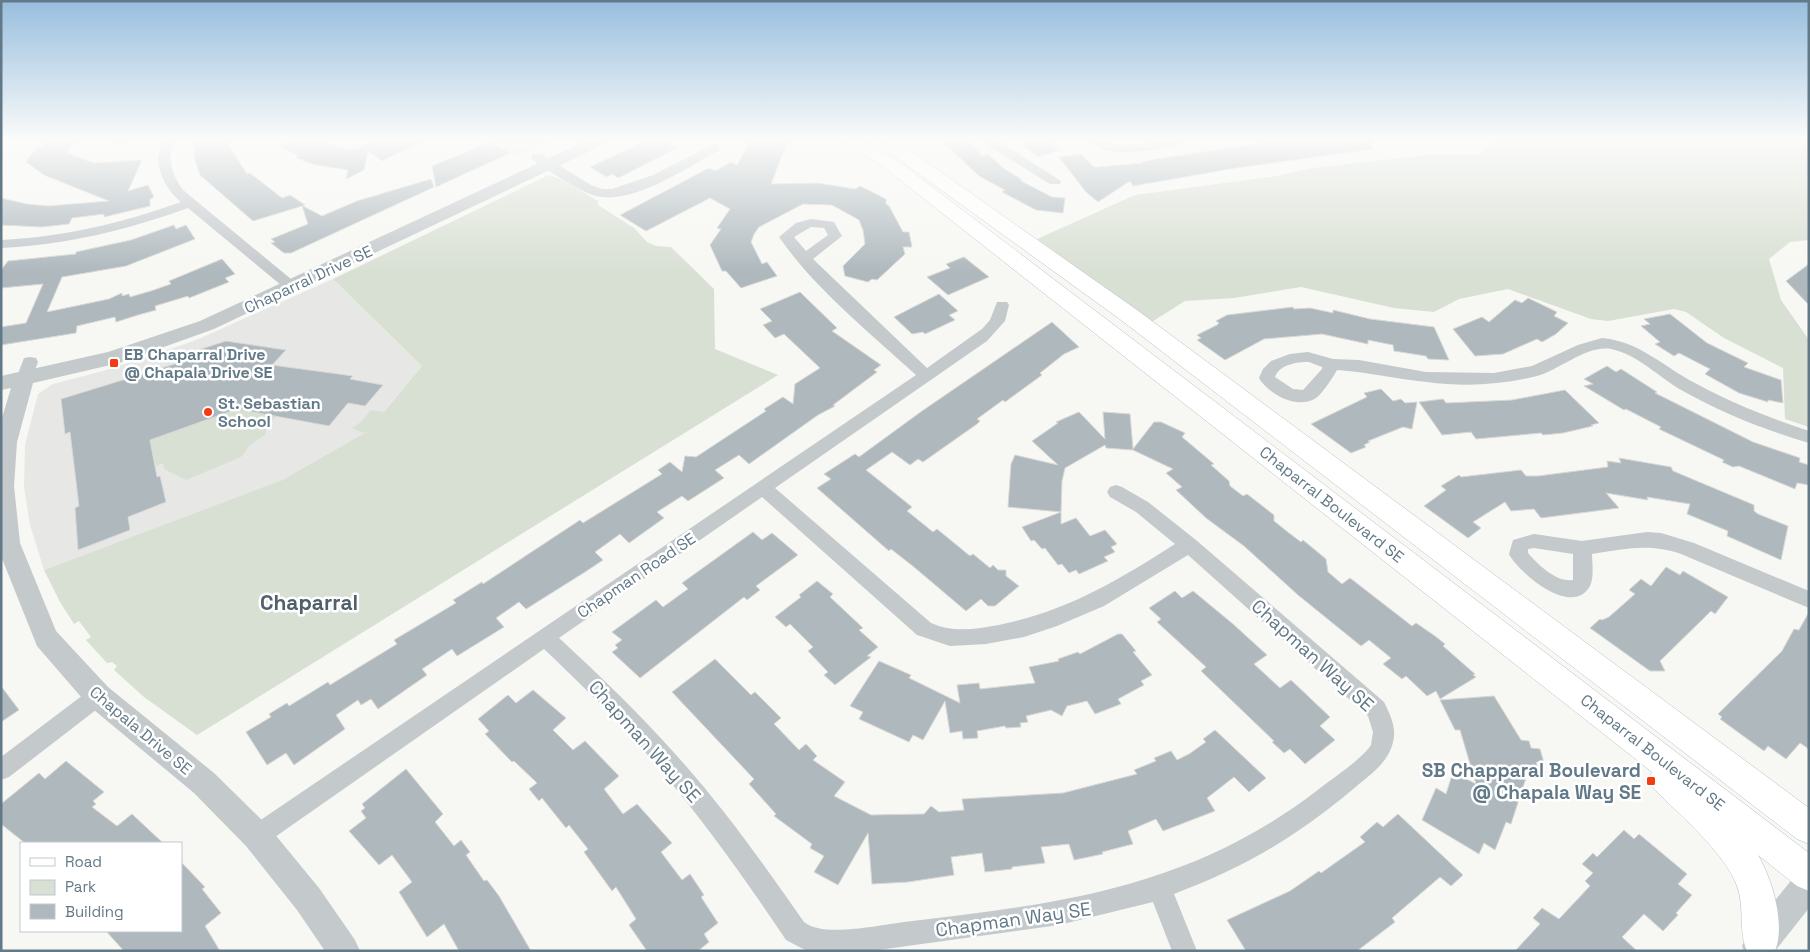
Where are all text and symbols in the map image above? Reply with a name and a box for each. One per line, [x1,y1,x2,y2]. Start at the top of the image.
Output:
street label: Chaparral Drive SE [241,241,376,318]
place label: EB Chaparral Drive @ Chapala Drive SE [124,344,273,383]
marker: EB Chaparral Drive @ Chapala Drive SE [108,357,120,369]
place label: St. Sebastian School [218,393,321,432]
marker: St. Sebastian School [202,406,214,418]
street label: Chaparral Boulevard SE [1255,441,1408,567]
street label: Chapman Road SE [573,528,700,623]
district label: Chaparral [260,589,358,616]
street label: Chapman Way SE [1246,594,1379,717]
street label: Chapman Way SE [583,675,706,808]
street label: Chapala Drive SE [85,681,196,779]
street label: Chaparral Boulevard SE [1576,689,1729,815]
place label: SB Chapparal Boulevard @ Chapala Way SE [1422,758,1641,805]
marker: SB Chapparal Boulevard @ Chapala Way SE [1645,775,1657,787]
legend [20,842,182,932]
text: Road [65,852,102,871]
text: Park [65,877,96,896]
street label: Chapman Way SE [934,896,1092,943]
text: Building [65,902,124,921]

